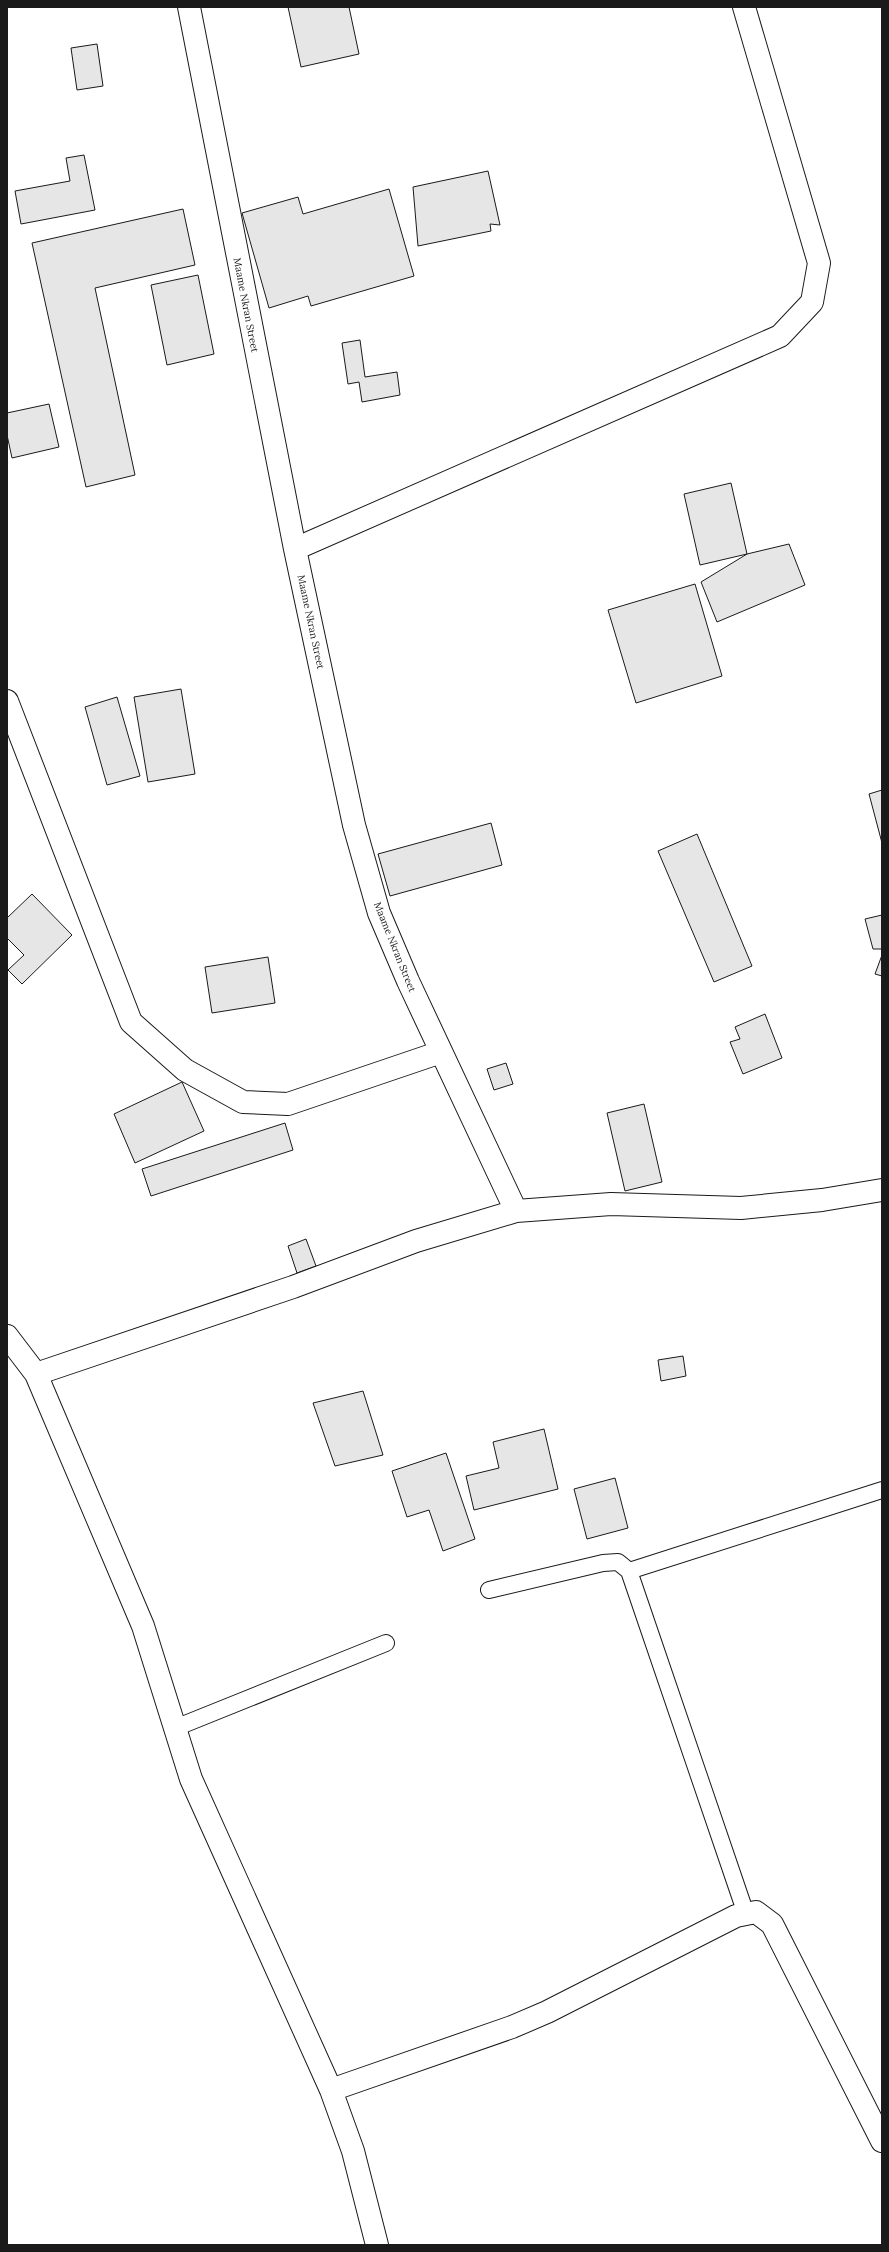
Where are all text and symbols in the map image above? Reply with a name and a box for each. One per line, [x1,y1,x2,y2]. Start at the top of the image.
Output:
street label: Maame Nkran Street [230,257,262,353]
street label: Maame Nkran Street [295,574,327,670]
street label: Maame Nkran Street [371,900,419,994]

